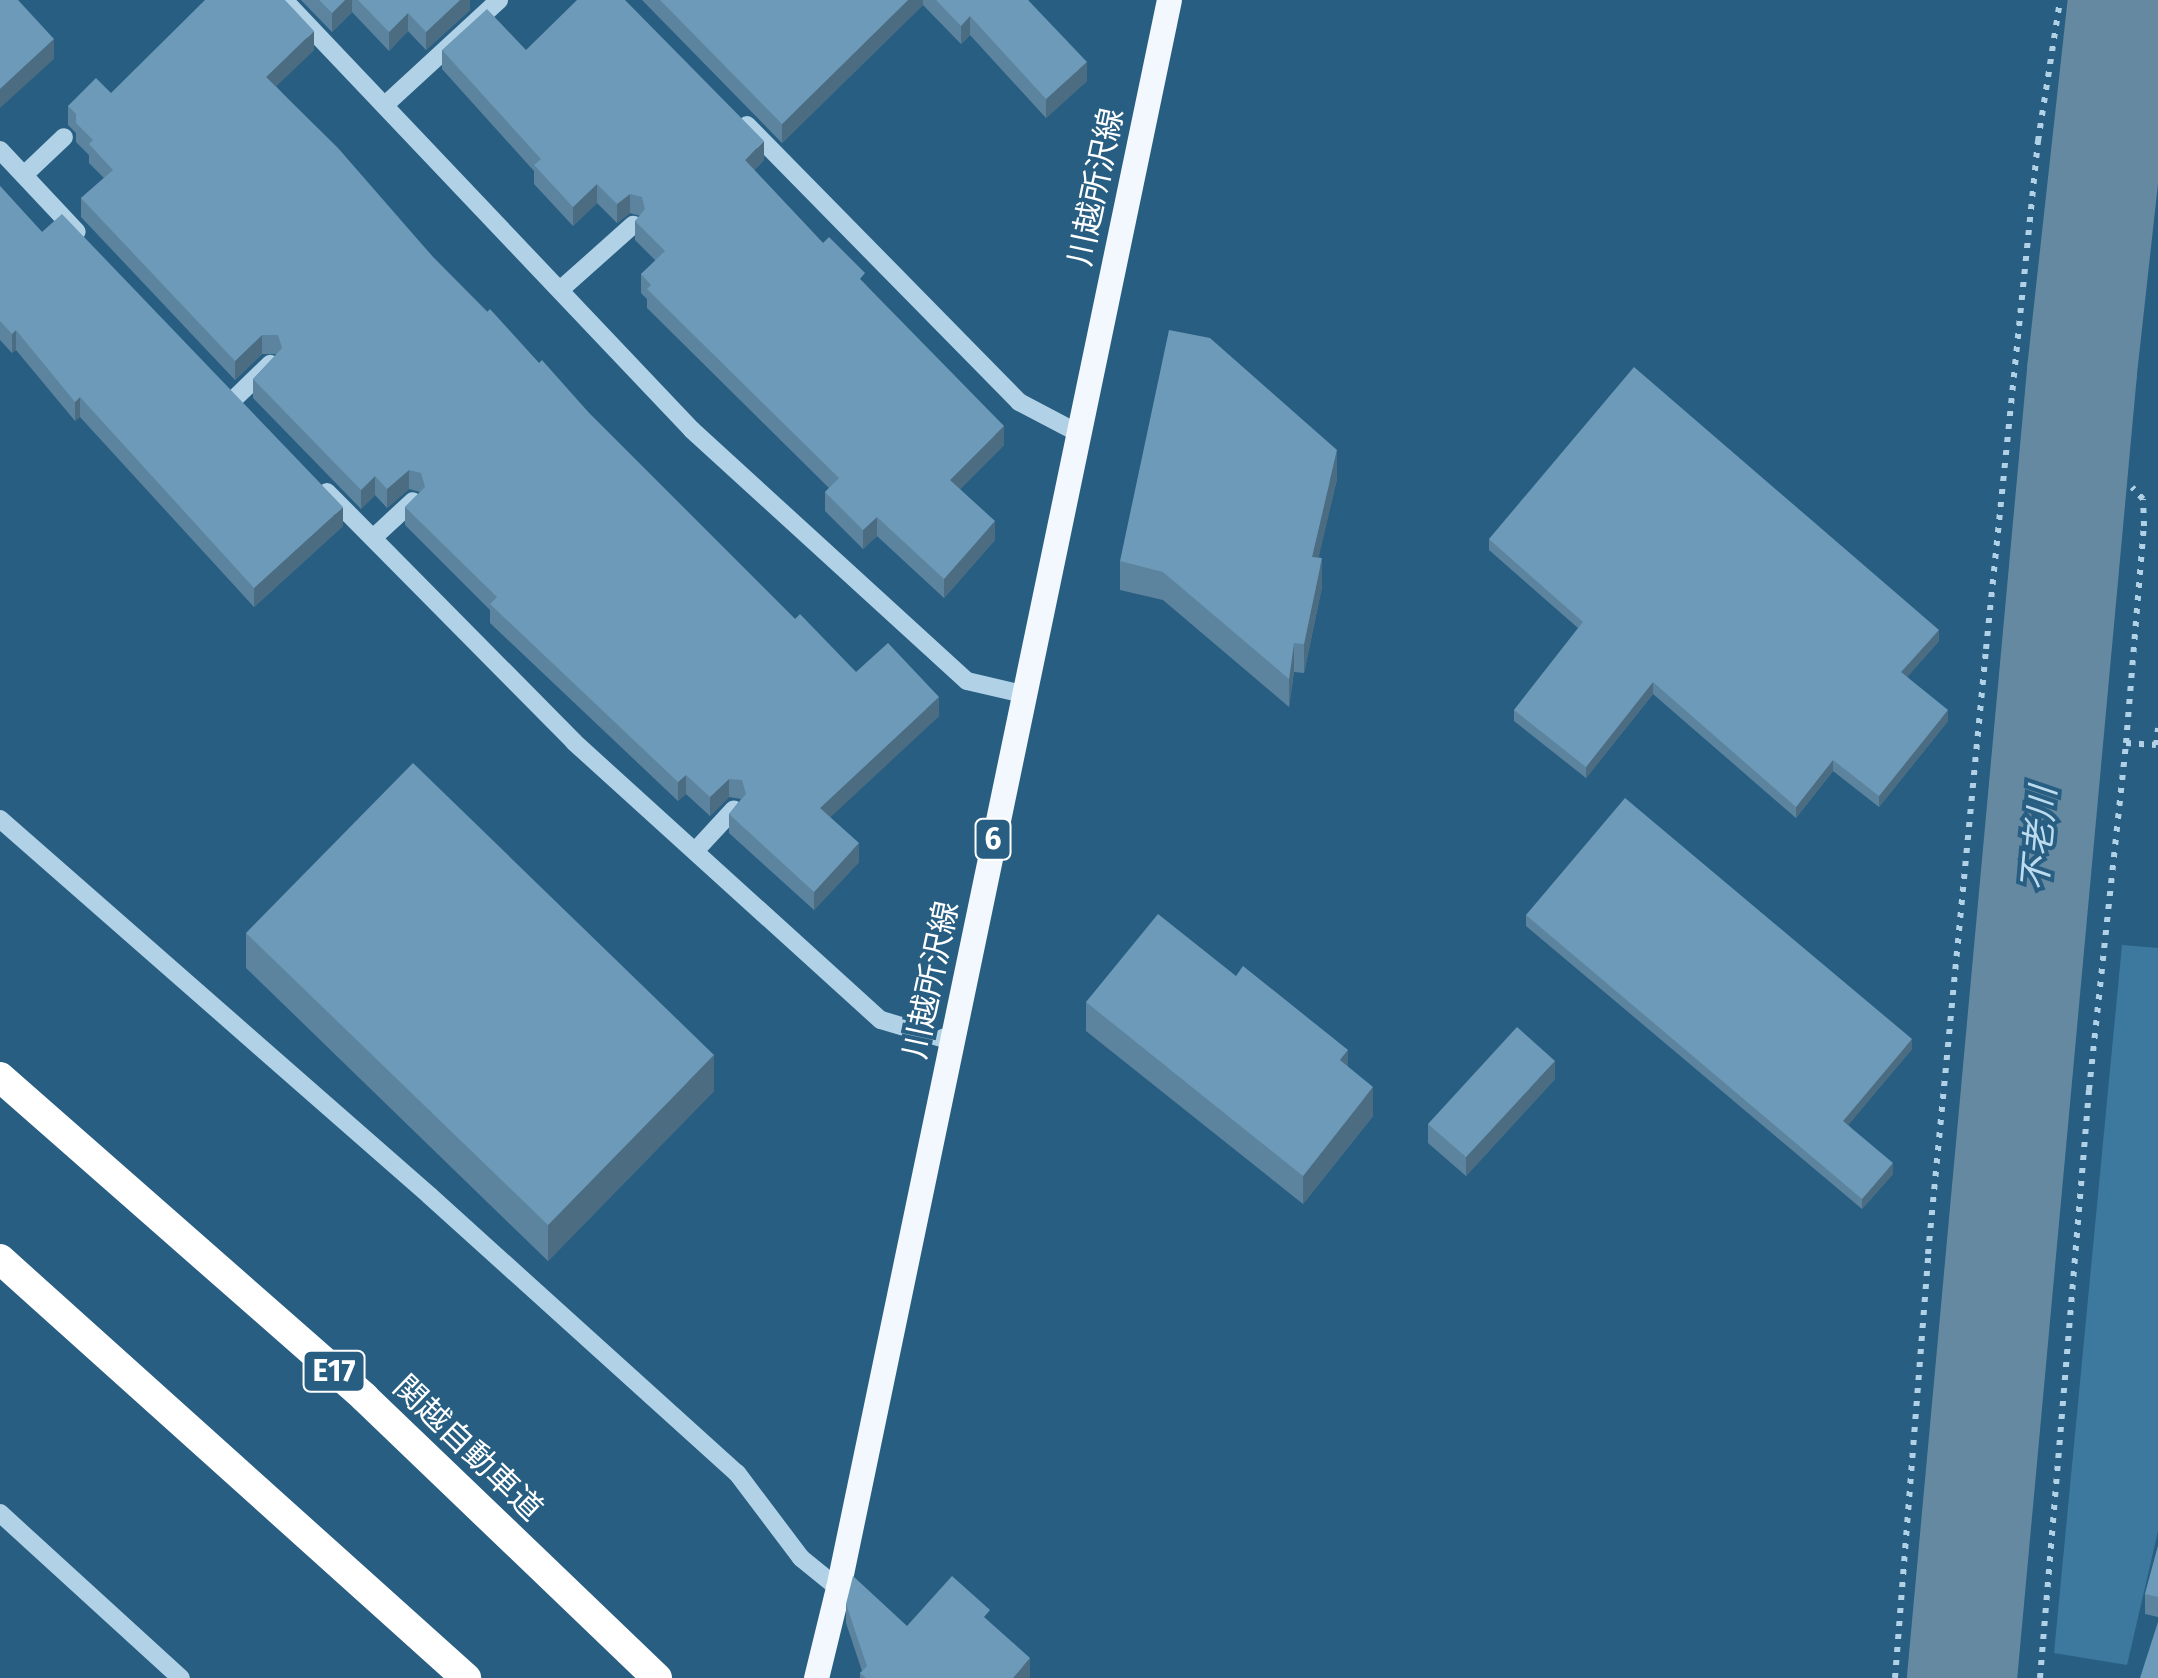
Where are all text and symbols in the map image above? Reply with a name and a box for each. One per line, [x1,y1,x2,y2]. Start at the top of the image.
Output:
street label: 川越所沢線 [1061,105,1131,269]
water label: 不老川 [2014,785,2064,893]
road number: 6 [973,814,1013,864]
street label: 川越所沢線 [896,898,966,1062]
road number: E17 [302,1346,366,1396]
street label: 関越自動車道 [386,1368,550,1528]

